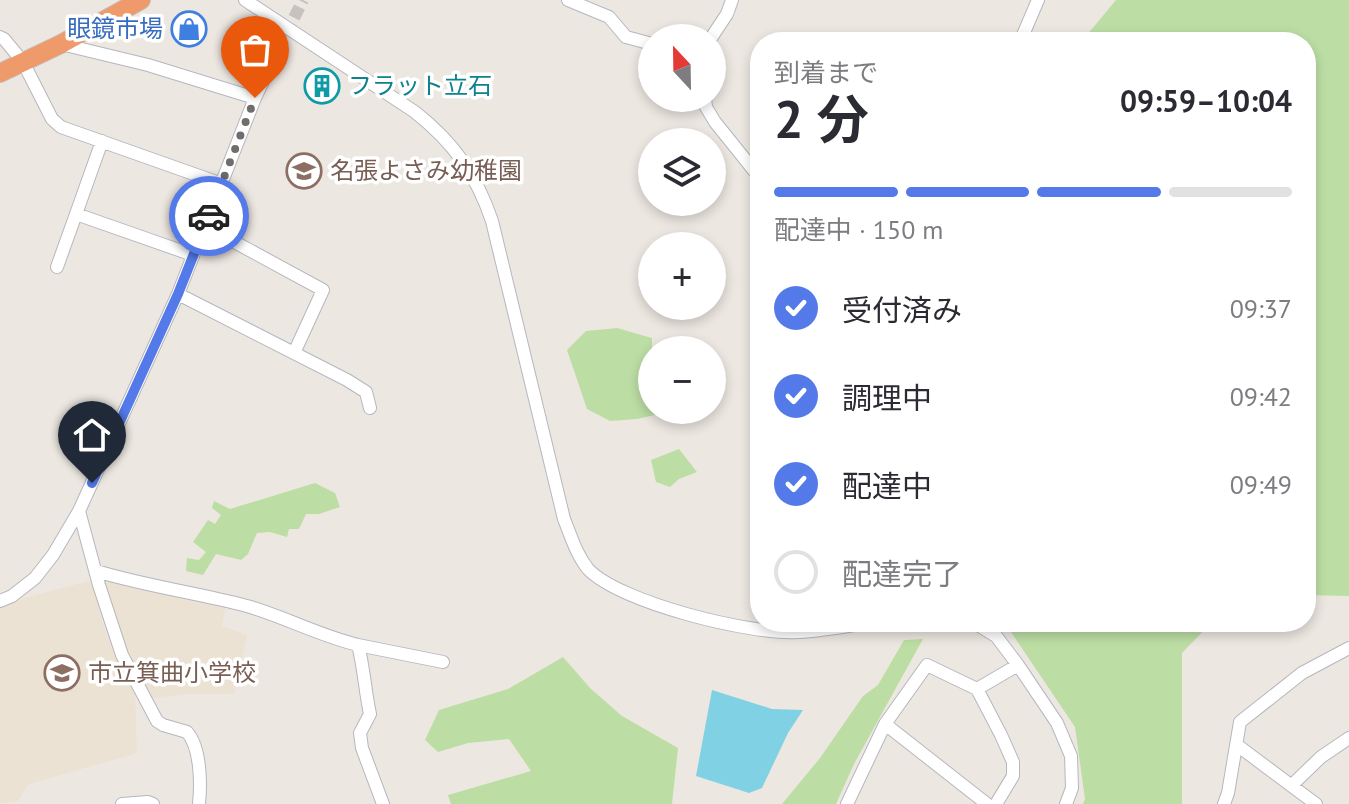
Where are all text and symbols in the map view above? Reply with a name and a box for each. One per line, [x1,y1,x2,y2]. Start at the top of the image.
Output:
shop icon: 眼鏡市場 [170,10,208,48]
place label: 眼鏡市場 [67,13,163,44]
pin [221,16,289,98]
north arrow [638,24,726,112]
map controls [638,24,726,424]
icon: bag [233,28,277,72]
text: 到着まで [774,56,878,89]
building icon: フラット立石 [303,67,341,105]
place label: フラット立石 [348,70,492,101]
text: 09:59–10:04 [1120,81,1292,120]
text: 2 分 [774,85,869,152]
button: layers [638,128,726,216]
school or university icon: 名張よさみ幼稚園 [285,152,323,190]
place label: 名張よさみ幼稚園 [330,155,522,186]
courier [169,176,249,256]
icon: car [187,194,231,238]
text: 配達中 · 150 m [774,213,943,246]
button: + [638,232,726,320]
icon: check [774,286,818,330]
text: 受付済み [842,290,962,329]
text: 09:37 [1230,292,1292,325]
button: − [638,336,726,424]
icon: check [774,374,818,418]
text: 調理中 [842,378,932,417]
text: 09:42 [1230,380,1292,413]
pin [58,401,126,483]
icon: home [70,413,114,457]
icon: check [774,462,818,506]
text: 配達中 [842,466,932,505]
text: 09:49 [1230,468,1292,501]
text: 配達完了 [842,554,962,593]
school or university icon: 市立箕曲小学校 [43,654,81,692]
place label: 市立箕曲小学校 [88,657,256,688]

